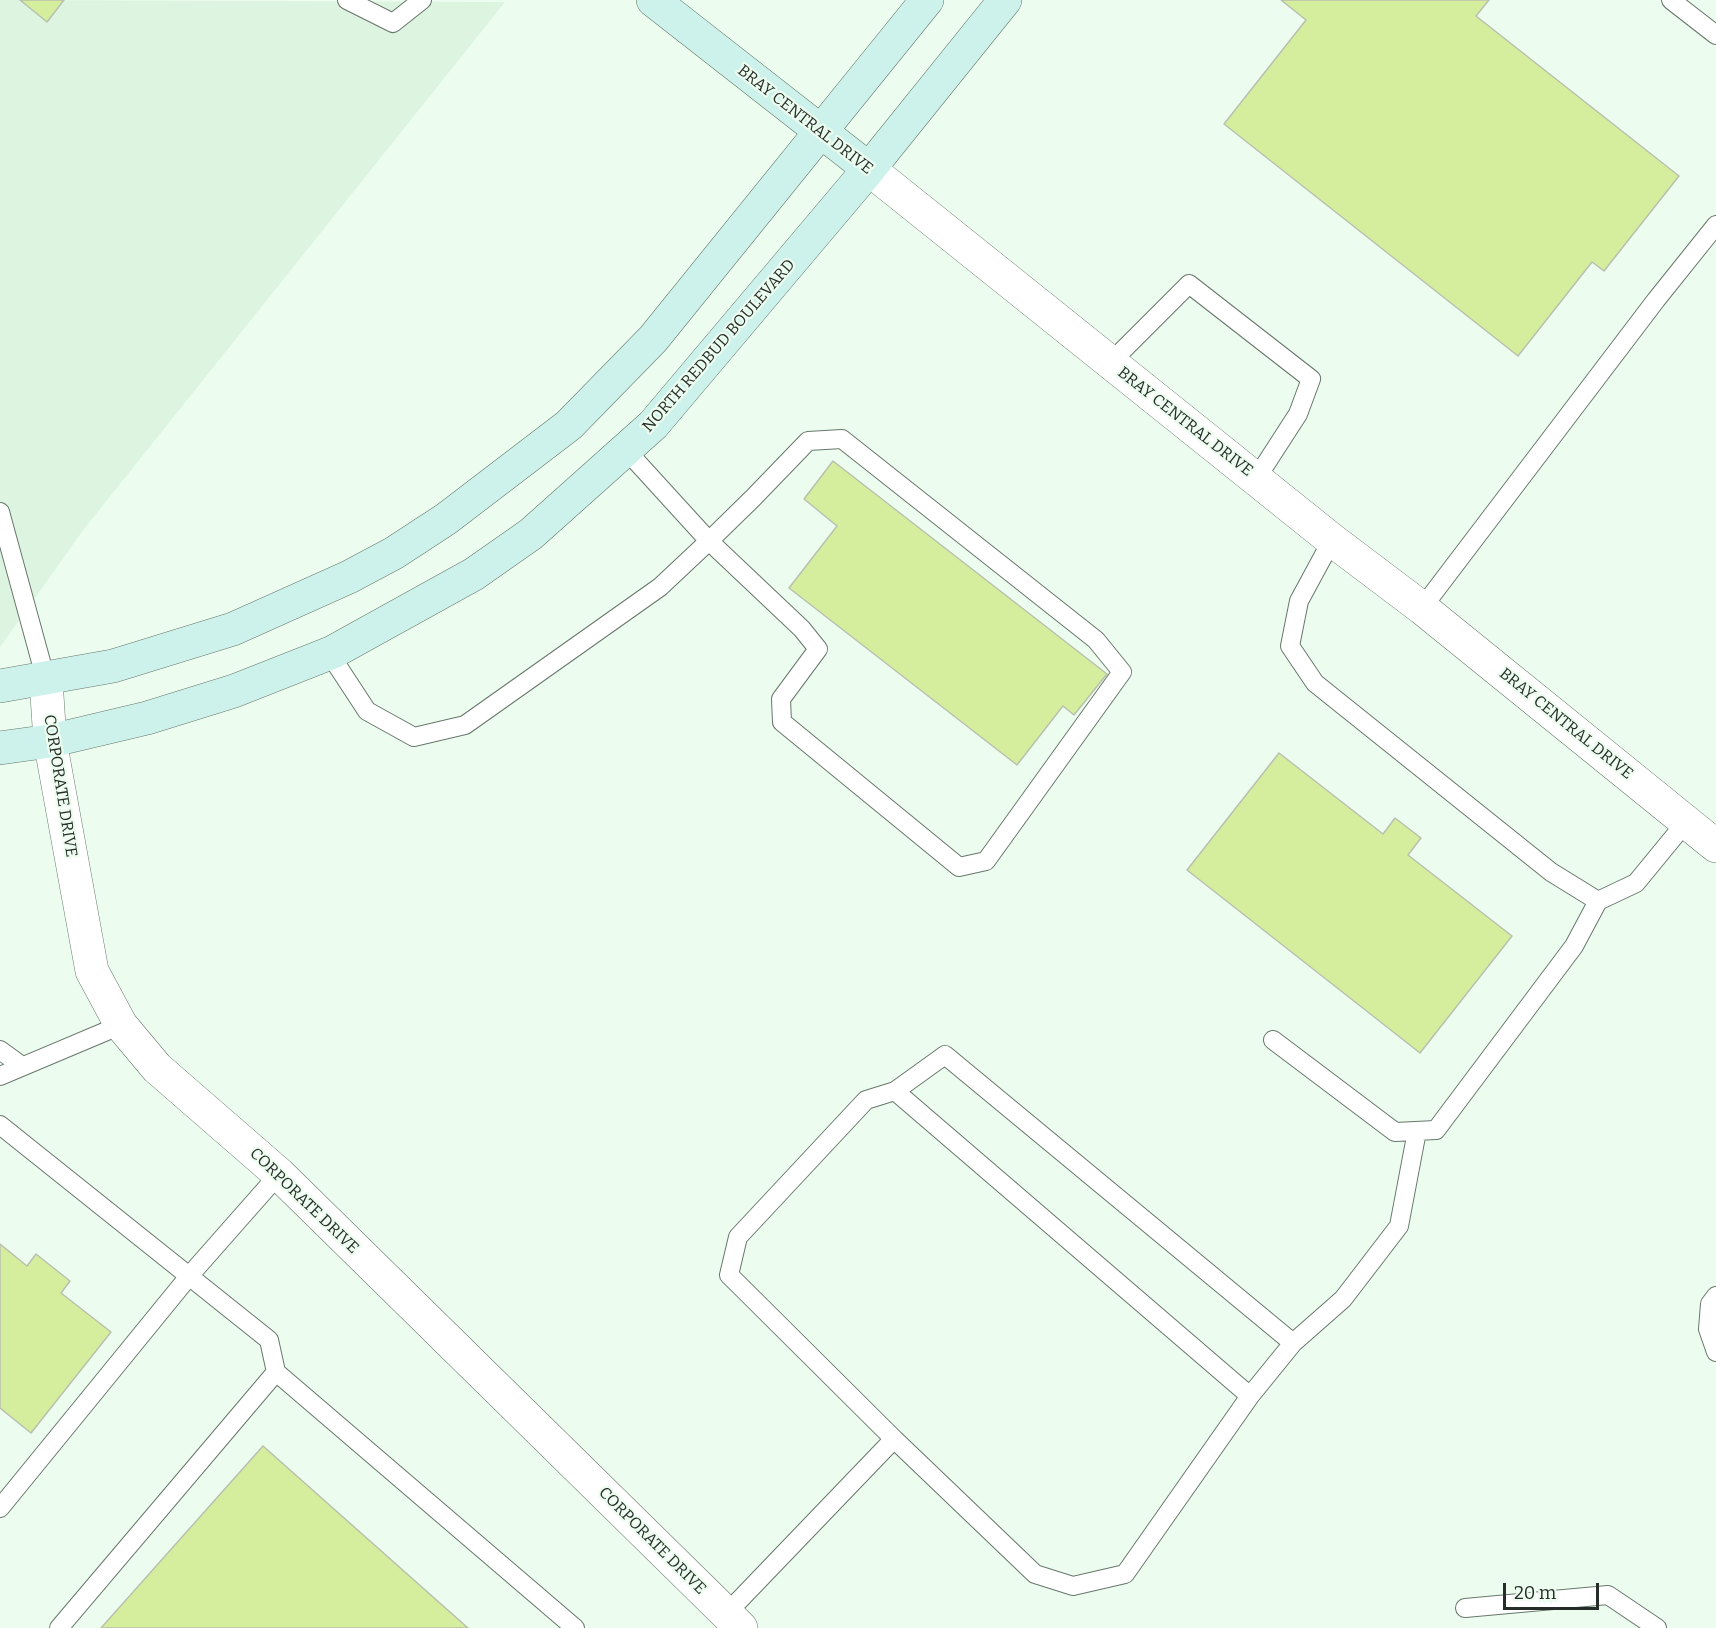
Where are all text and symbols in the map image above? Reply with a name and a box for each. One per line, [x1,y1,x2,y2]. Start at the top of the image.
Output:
street label: BRAY CENTRAL DRIVE [734,61,876,179]
street label: NORTH REDBUD BOULEVARD [639,256,799,436]
street label: BRAY CENTRAL DRIVE [1114,363,1256,481]
street label: BRAY CENTRAL DRIVE [1495,664,1637,784]
street label: CORPORATE DRIVE [39,713,81,859]
street label: CORPORATE DRIVE [246,1144,362,1258]
street label: CORPORATE DRIVE [594,1483,710,1599]
scale bar [1506,1571,1602,1609]
text: 20 m [1514,1582,1556,1604]

